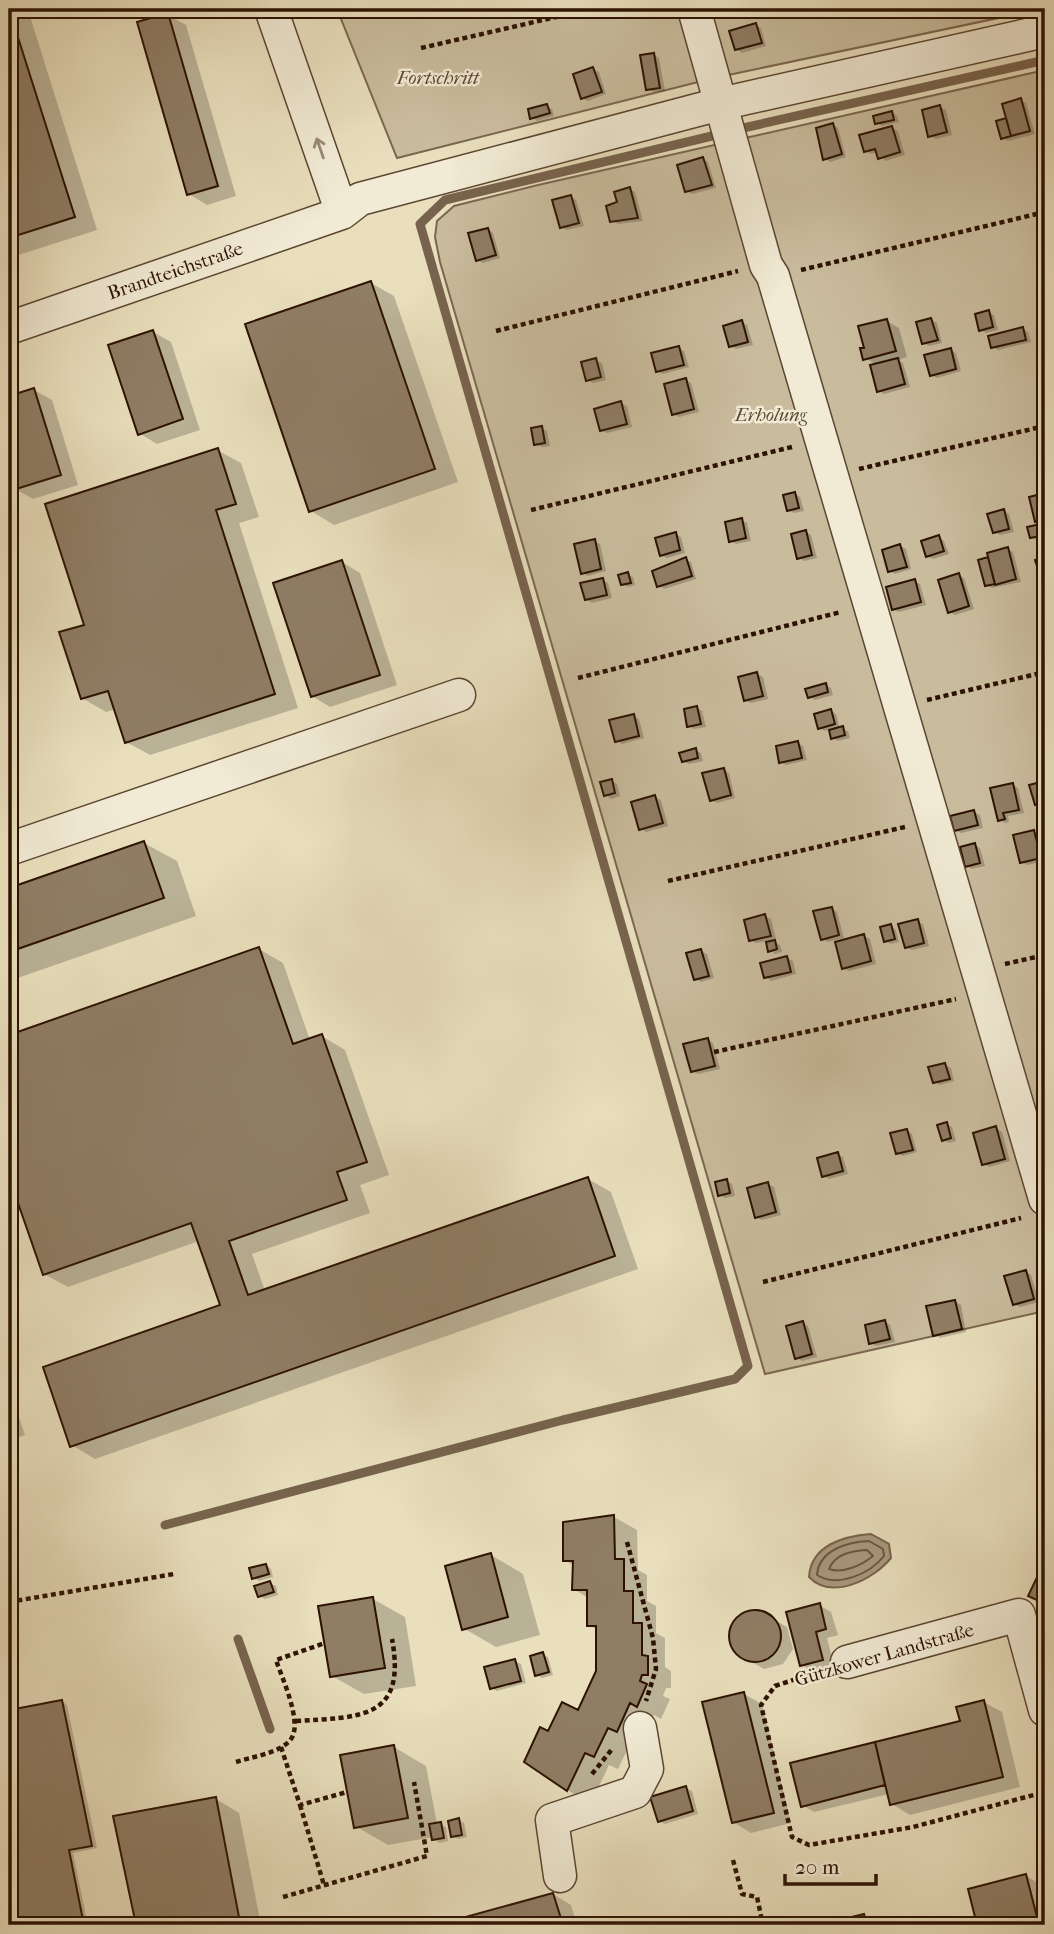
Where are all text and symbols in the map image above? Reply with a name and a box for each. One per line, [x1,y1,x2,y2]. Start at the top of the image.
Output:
park label: Fortschritt [396,67,480,89]
one-way arrow [313,138,325,160]
street label: Brandteichstraße [105,237,246,304]
park label: Erholung [734,404,808,426]
street label: Gützkower Landstraße [792,1619,976,1691]
scale bar [785,1843,876,1887]
text: 20 m [795,1855,840,1879]

